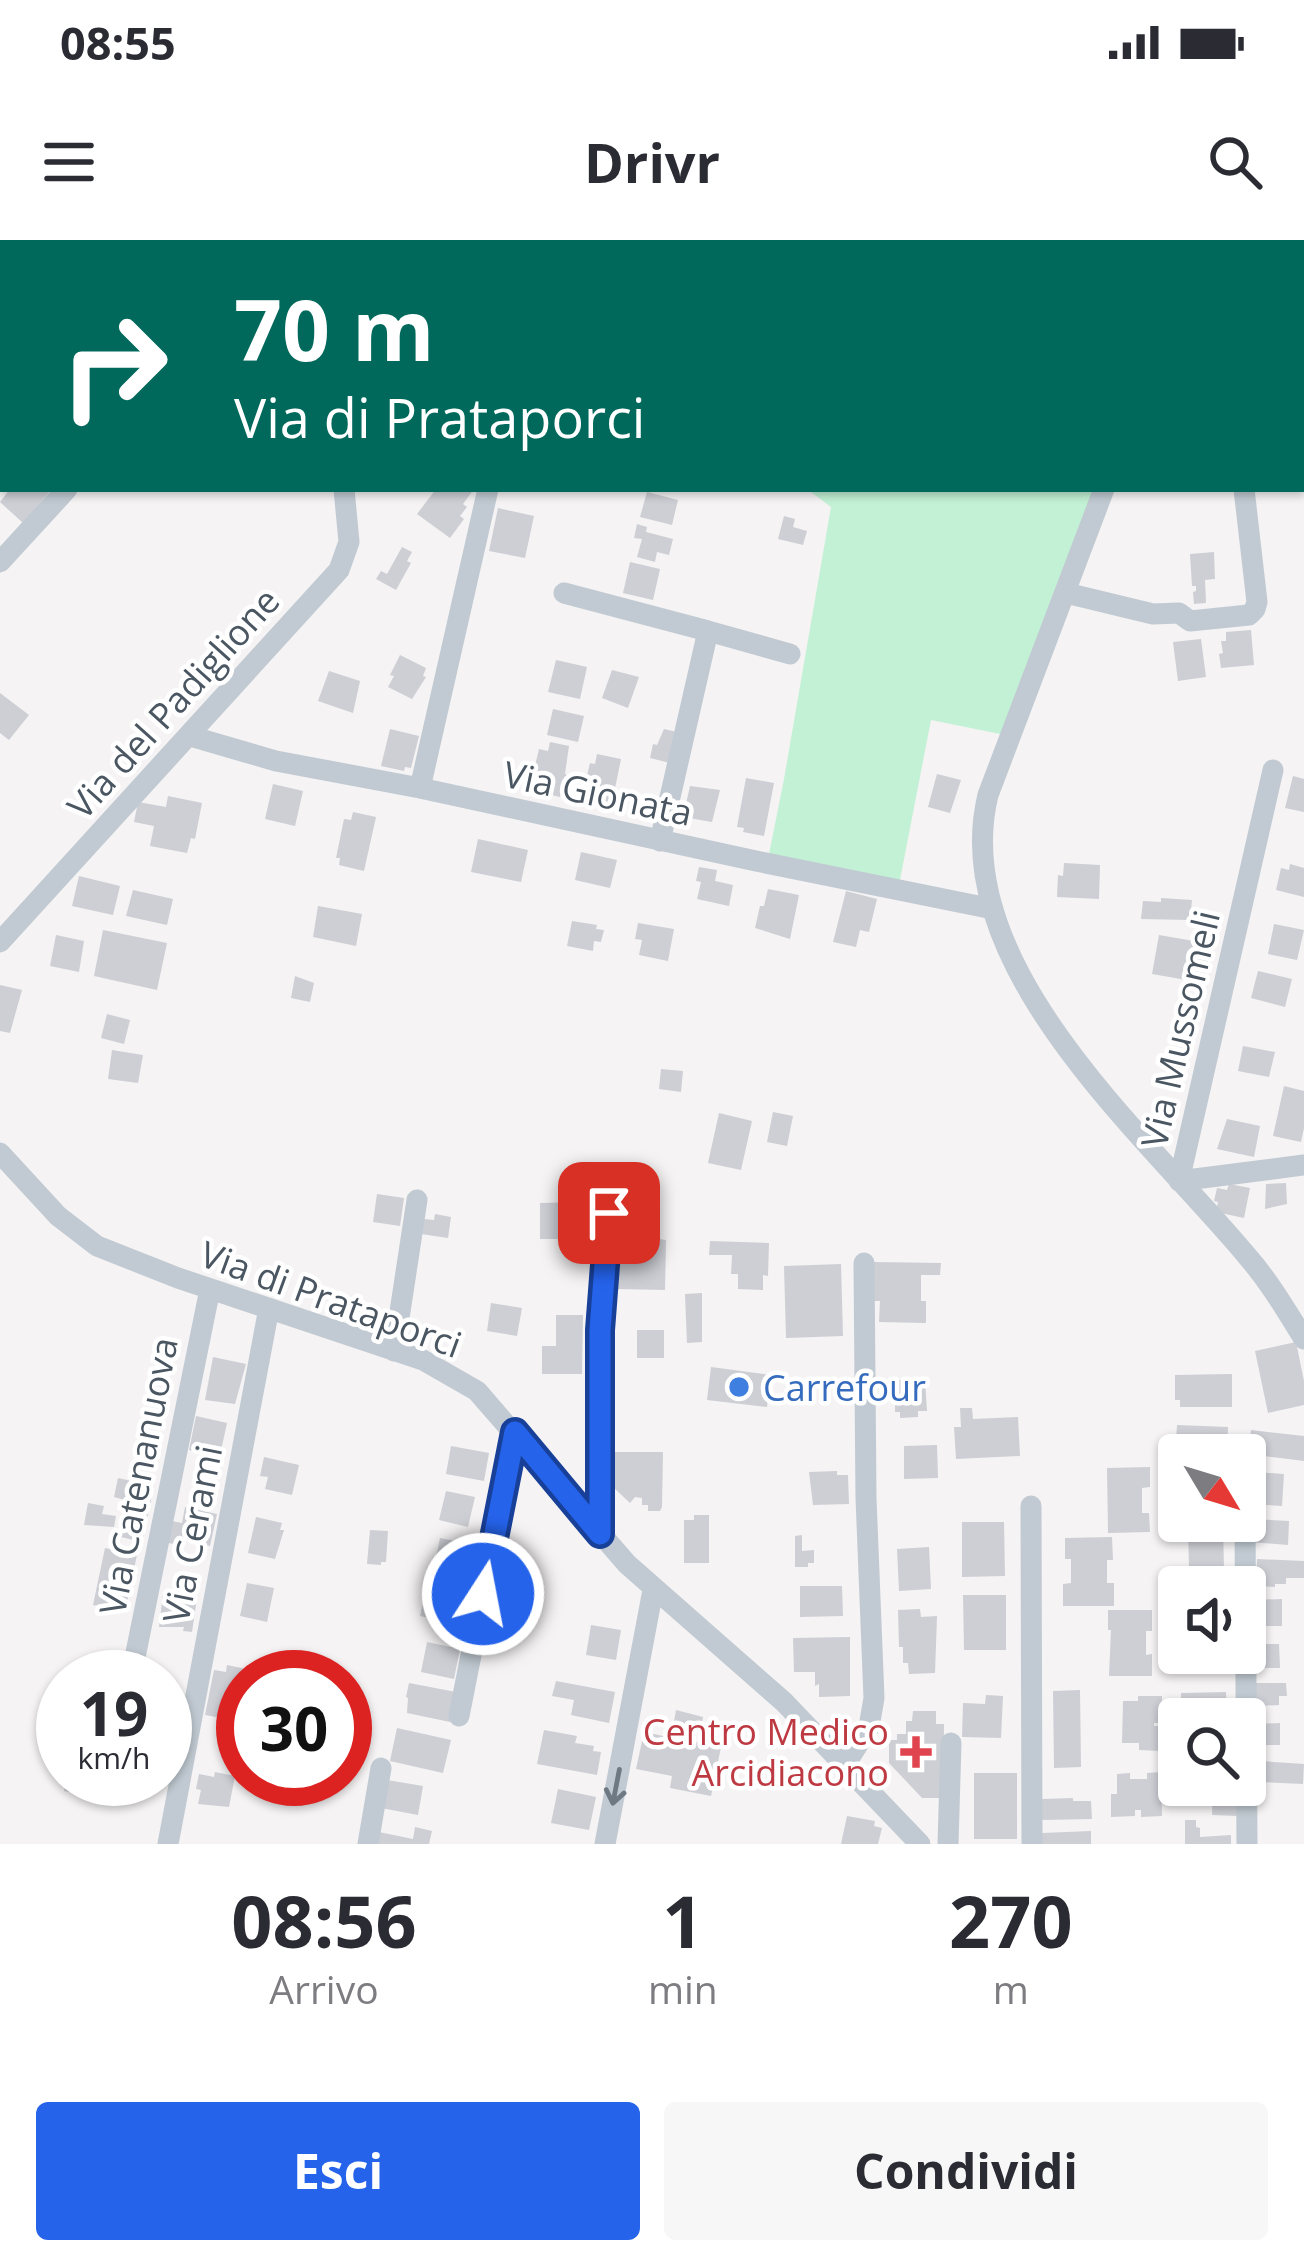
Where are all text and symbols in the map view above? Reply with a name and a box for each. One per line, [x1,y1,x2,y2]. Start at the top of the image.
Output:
text: 08:55 [60,12,176,73]
text: Drivr [584,125,720,199]
icon: menu [36,129,102,195]
icon: search [1202,129,1268,195]
text: 70 m [234,271,434,386]
icon: right [36,288,192,444]
text: Via di Prataporci [234,380,645,454]
street label: Via del Padiglione [56,577,290,829]
street label: Via Gionata [499,749,697,837]
street label: Via Mussomeli [1129,906,1231,1152]
pin [558,1162,660,1264]
icon: arrive [576,1180,642,1246]
street label: Via di Prataporci [194,1229,468,1369]
street label: Via Catenanuova [87,1333,189,1619]
place label: Carrefour [763,1363,926,1412]
marker: Carrefour [726,1374,752,1400]
north arrow [1158,1434,1266,1542]
map controls [1158,1434,1266,1806]
street label: Via Cerami [151,1441,233,1627]
position arrow [420,1531,546,1657]
button: sound [1158,1566,1266,1674]
speed limit sign: 30 [216,1650,372,1806]
text: 19 [80,1672,148,1754]
button: search [1158,1698,1266,1806]
place label: Centro Medico Arcidiacono [643,1707,889,1797]
marker: Centro Medico Arcidiacono [900,1736,932,1768]
text: km/h [78,1737,150,1778]
one-way arrow [604,1767,626,1806]
text: 08:56 [231,1871,417,1969]
text: 1 [662,1871,703,1969]
text: 270 [949,1871,1073,1969]
text: Arrivo [269,1962,379,2015]
text: min [648,1962,718,2015]
text: m [993,1962,1029,2015]
button: Esci [36,2102,640,2240]
button: Condividi [664,2102,1268,2240]

